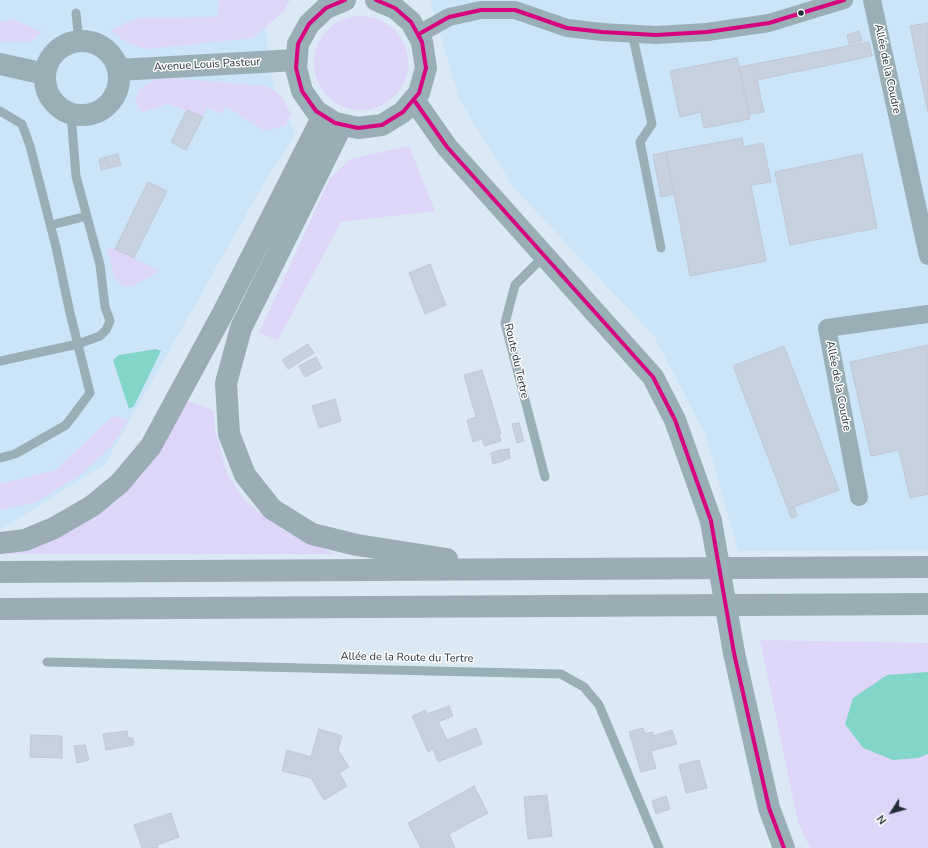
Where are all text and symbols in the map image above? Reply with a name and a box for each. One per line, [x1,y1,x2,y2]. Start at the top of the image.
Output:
unlabelled marker [796,8,806,18]
street label: Allée de la Coudre [871,23,903,115]
street label: Avenue Louis Pasteur [153,56,261,74]
street label: Route du Tertre [501,322,531,400]
street label: Allée de la Coudre [823,340,853,432]
street label: Allée de la Route du Tertre [340,650,474,666]
north arrow [872,792,912,832]
text: N [874,812,890,827]

